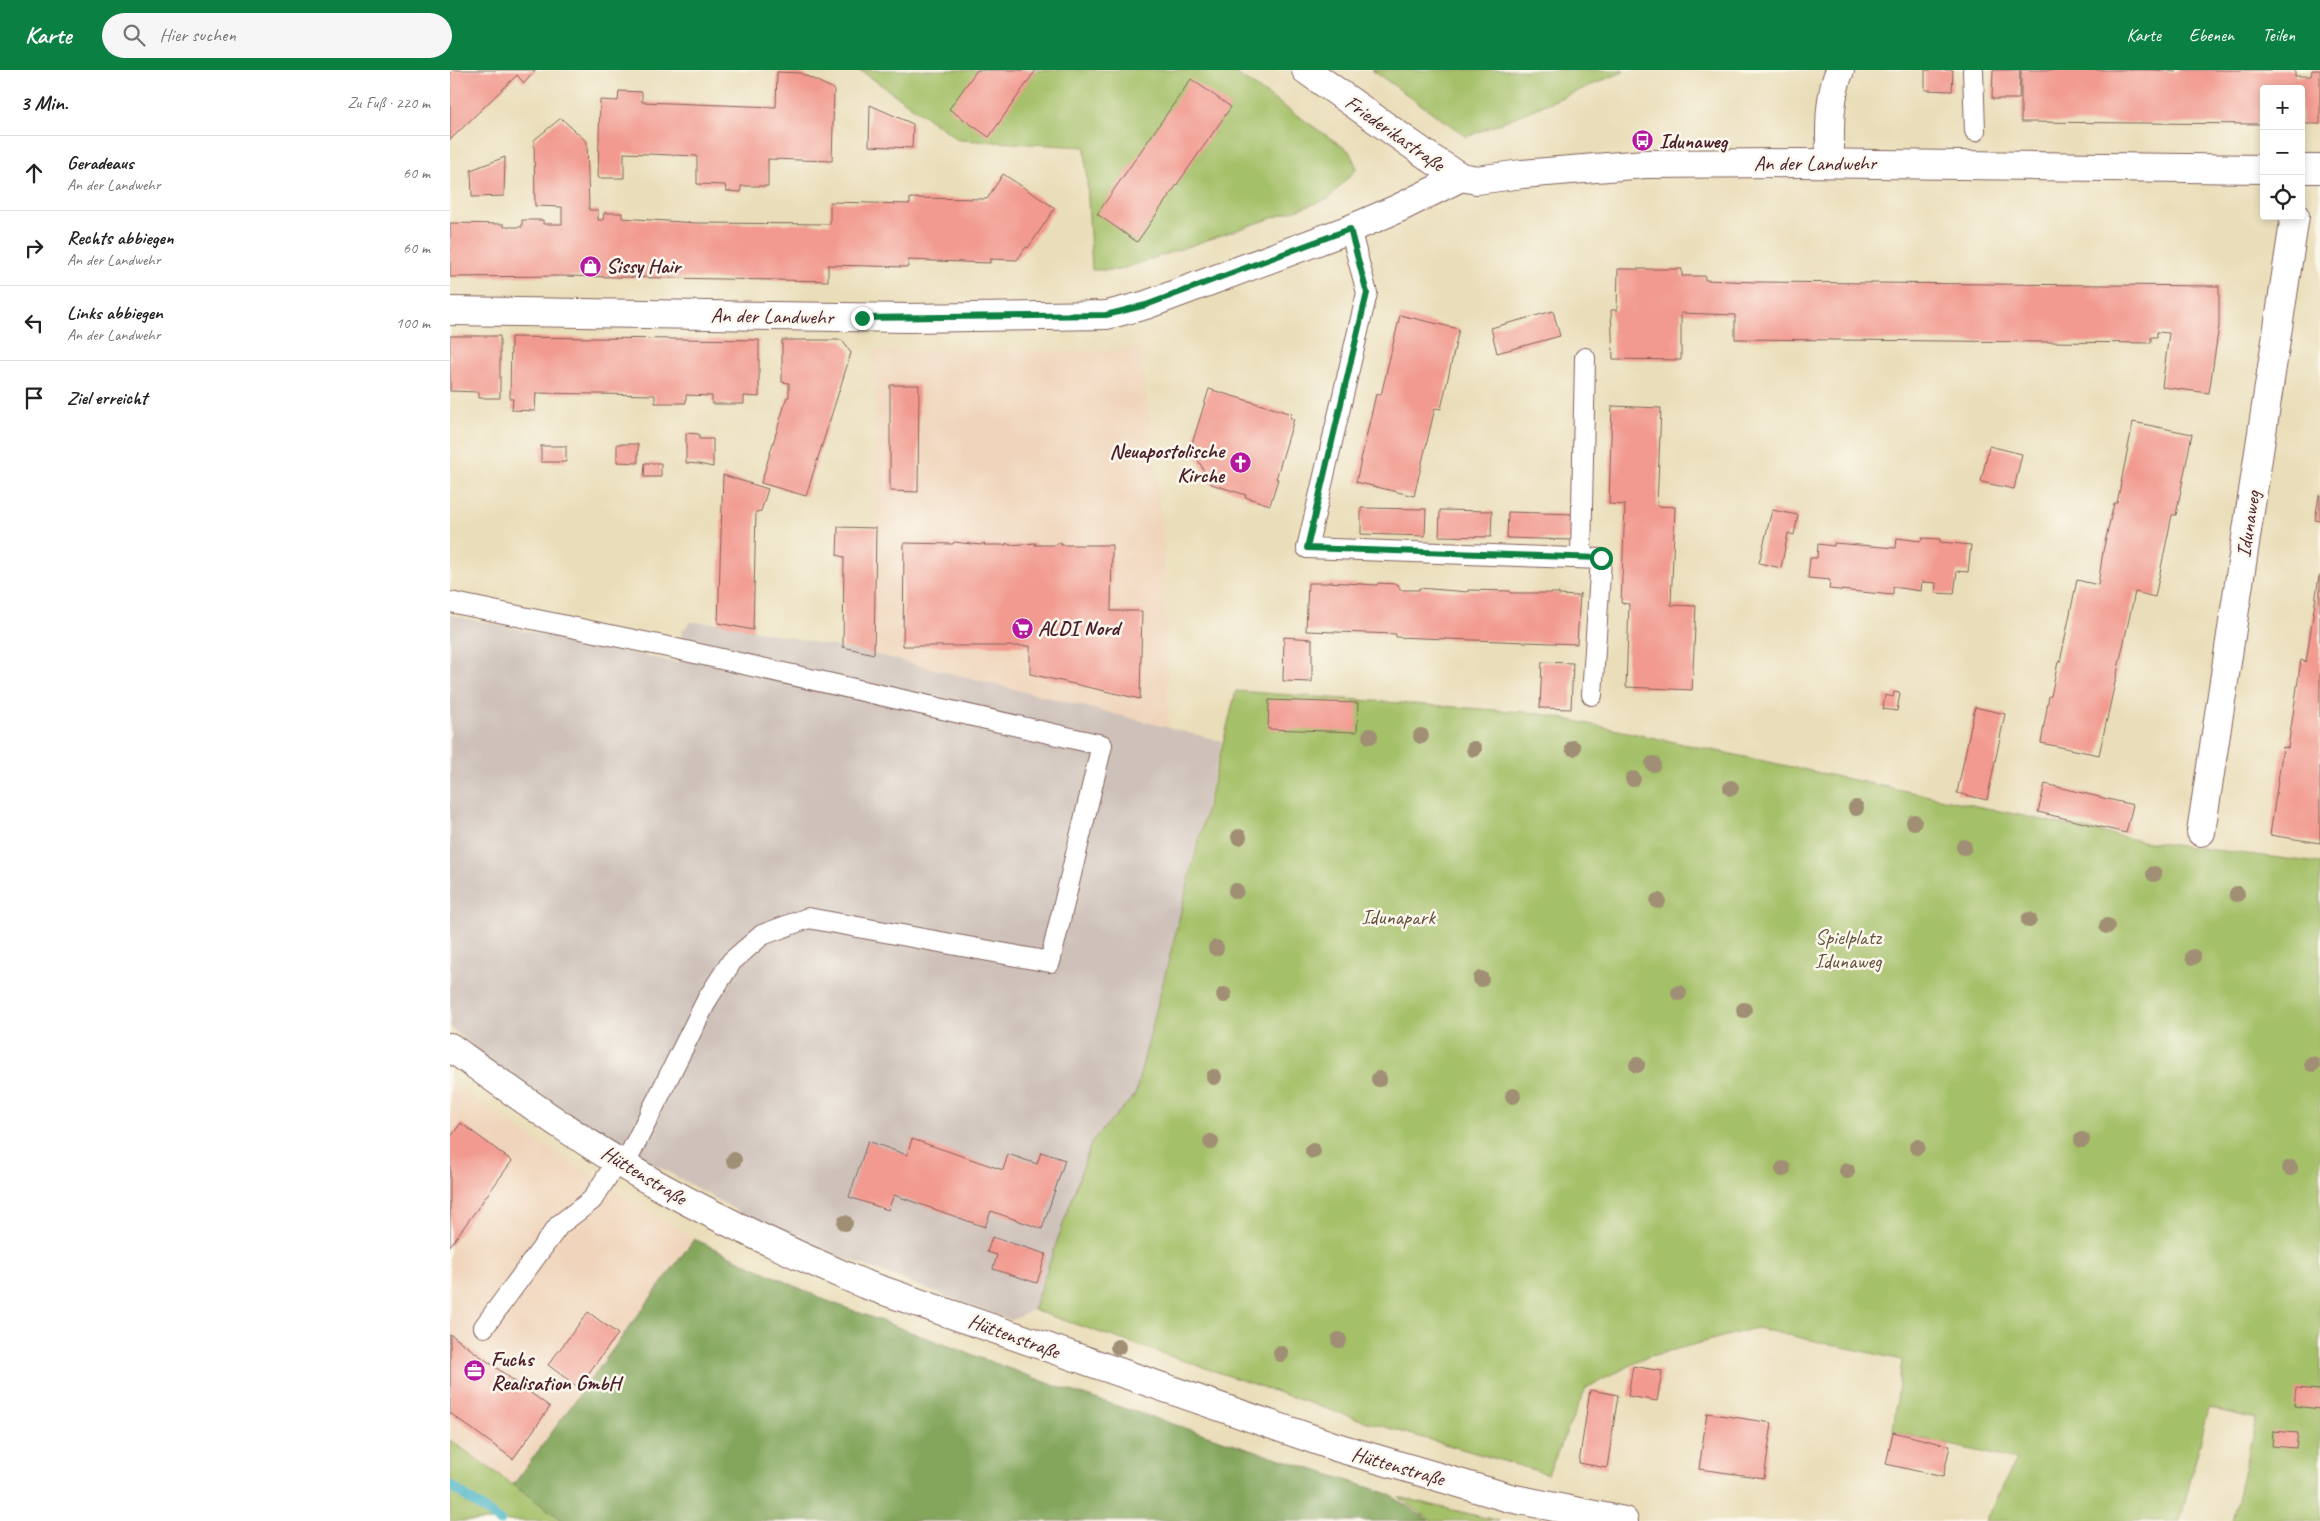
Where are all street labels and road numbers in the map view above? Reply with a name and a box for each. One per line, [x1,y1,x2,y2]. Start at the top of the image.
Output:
street label: Friederikastraße [1340,89,1452,178]
street label: An der Landwehr [1754,150,1878,176]
street label: An der Landwehr [710,302,835,330]
street label: Idunaweg [2230,487,2266,559]
street label: Hüttenstraße [597,1139,693,1212]
street label: Hüttenstraße [965,1308,1065,1365]
street label: Hüttenstraße [1349,1440,1449,1492]

